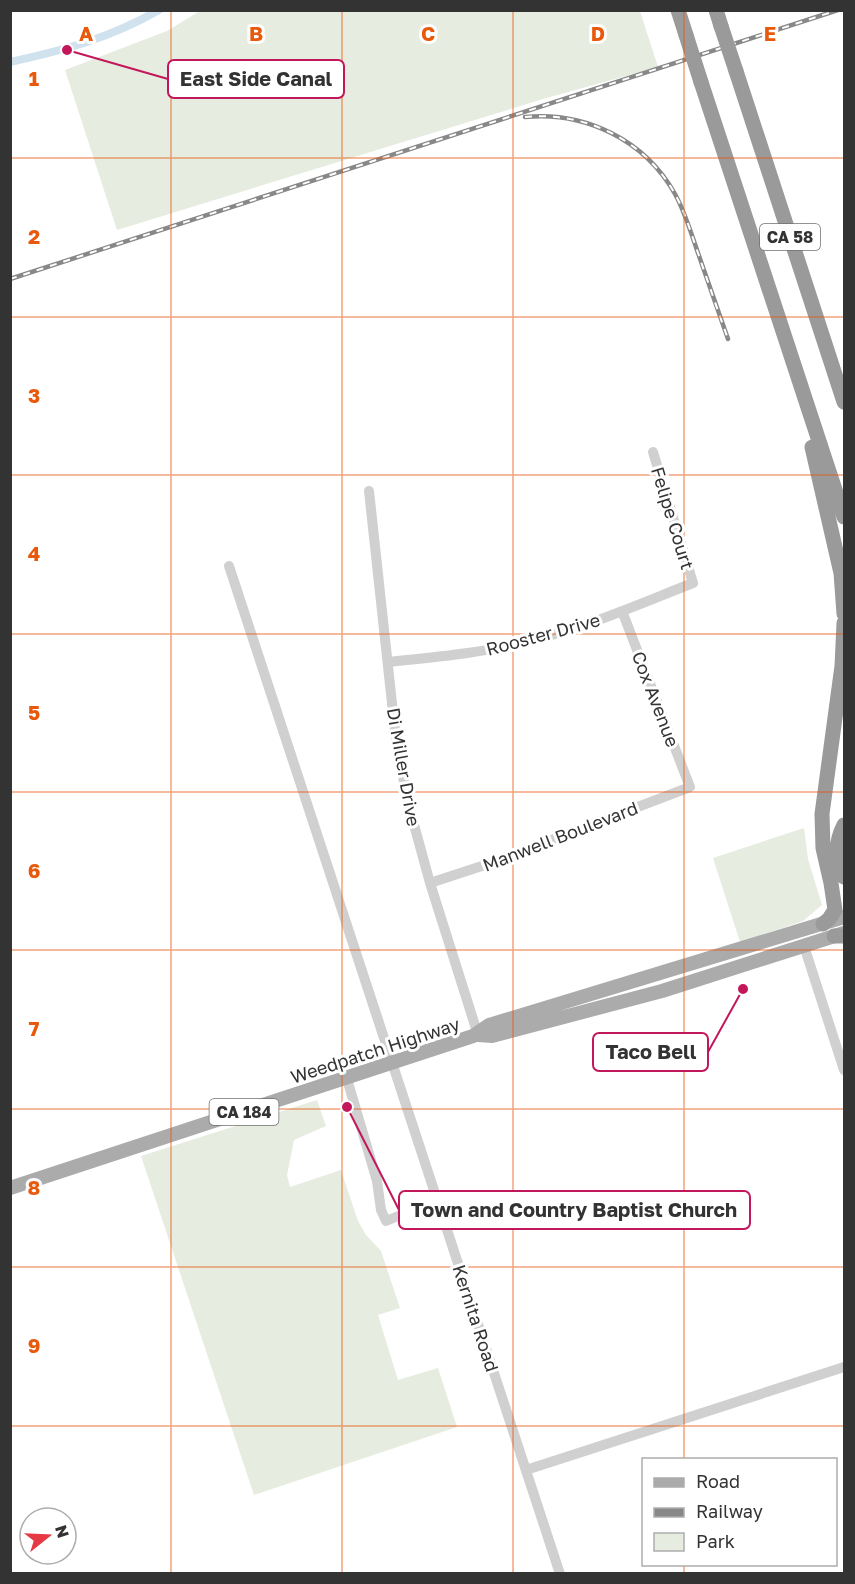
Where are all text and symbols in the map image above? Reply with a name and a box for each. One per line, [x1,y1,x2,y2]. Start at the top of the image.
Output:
text: A [79,21,93,45]
text: B [249,21,263,45]
text: C [421,21,435,45]
text: D [591,21,605,45]
text: E [764,21,776,45]
callout: East Side Canal [168,60,344,98]
text: 1 [29,66,39,90]
text: East Side Canal [180,66,332,90]
text: 2 [28,224,40,248]
road number: CA 58 [760,224,820,250]
text: 3 [28,383,40,407]
street label: Felipe Court [647,464,699,572]
text: 4 [28,541,40,565]
street label: Rooster Drive [484,608,602,660]
street label: Cox Avenue [628,648,684,750]
text: 5 [28,700,40,724]
street label: Di Miller Drive [383,706,425,828]
street label: Manwell Boulevard [479,796,641,876]
text: 6 [28,858,40,882]
street label: Weedpatch Highway [288,1012,462,1088]
text: 7 [29,1016,40,1040]
callout: Taco Bell [593,1033,708,1071]
text: Taco Bell [606,1039,697,1063]
road number: CA 184 [210,1099,278,1125]
text: 8 [28,1175,40,1199]
callout: Town and Country Baptist Church [399,1191,750,1229]
text: Town and Country Baptist Church [411,1197,737,1221]
street label: Kernita Road [448,1262,504,1374]
text: 9 [28,1333,40,1357]
legend [642,1458,837,1566]
text: Road [696,1470,740,1492]
text: Railway [696,1500,763,1522]
north arrow [18,1506,78,1566]
text: N [51,1522,74,1540]
text: Park [696,1530,735,1552]

